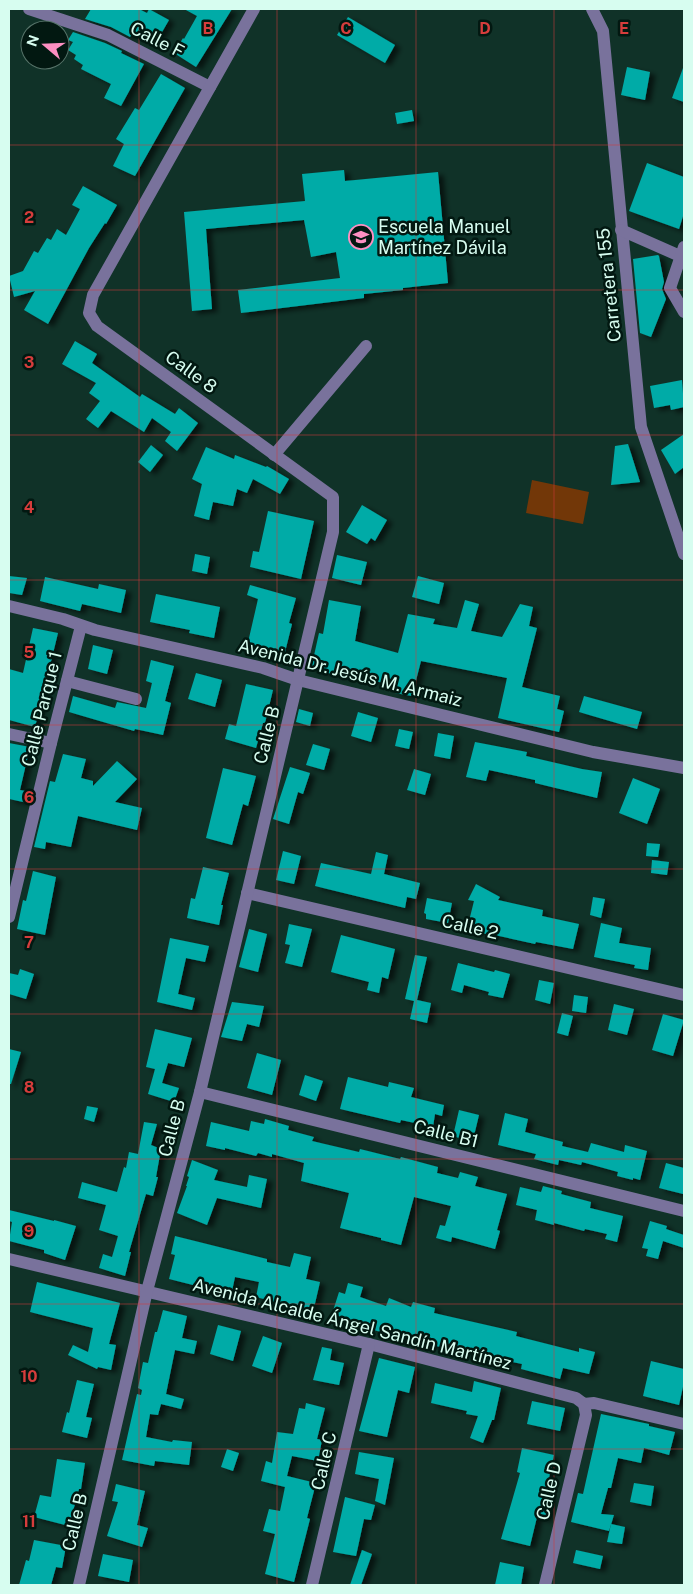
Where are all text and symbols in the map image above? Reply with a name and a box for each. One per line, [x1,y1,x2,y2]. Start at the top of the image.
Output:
street label: Calle F [127,17,188,62]
text: B [203,19,214,38]
text: C [340,19,352,38]
text: D [479,19,491,38]
text: E [619,19,629,38]
north arrow [20,20,70,70]
text: N [23,33,42,49]
text: 2 [24,208,34,227]
place label: Escuela Manuel Martínez Dávila [378,216,511,258]
school or university icon: Escuela Manuel Martínez Dávila [348,224,374,250]
street label: Carretera 155 [592,227,625,343]
street label: Calle 8 [161,346,221,397]
text: 3 [24,353,34,372]
text: 4 [24,498,35,517]
street label: Avenida Dr. Jesús M. Armaiz [236,635,464,711]
text: 5 [24,643,35,662]
street label: Calle Parque 1 [17,649,66,769]
street label: Calle B [249,704,284,766]
text: 6 [24,788,34,807]
street label: Calle 2 [440,910,501,943]
text: 7 [24,933,34,952]
text: 8 [24,1078,35,1097]
street label: Calle B [154,1097,189,1159]
street label: Calle B1 [411,1115,481,1152]
text: 9 [24,1222,34,1241]
street label: Avenida Alcalde Ángel Sandín Martínez [190,1273,514,1373]
text: 10 [20,1367,38,1386]
street label: Calle C [307,1430,340,1492]
street label: Calle D [532,1460,565,1522]
street label: Calle B [58,1491,91,1553]
text: 11 [22,1512,36,1531]

